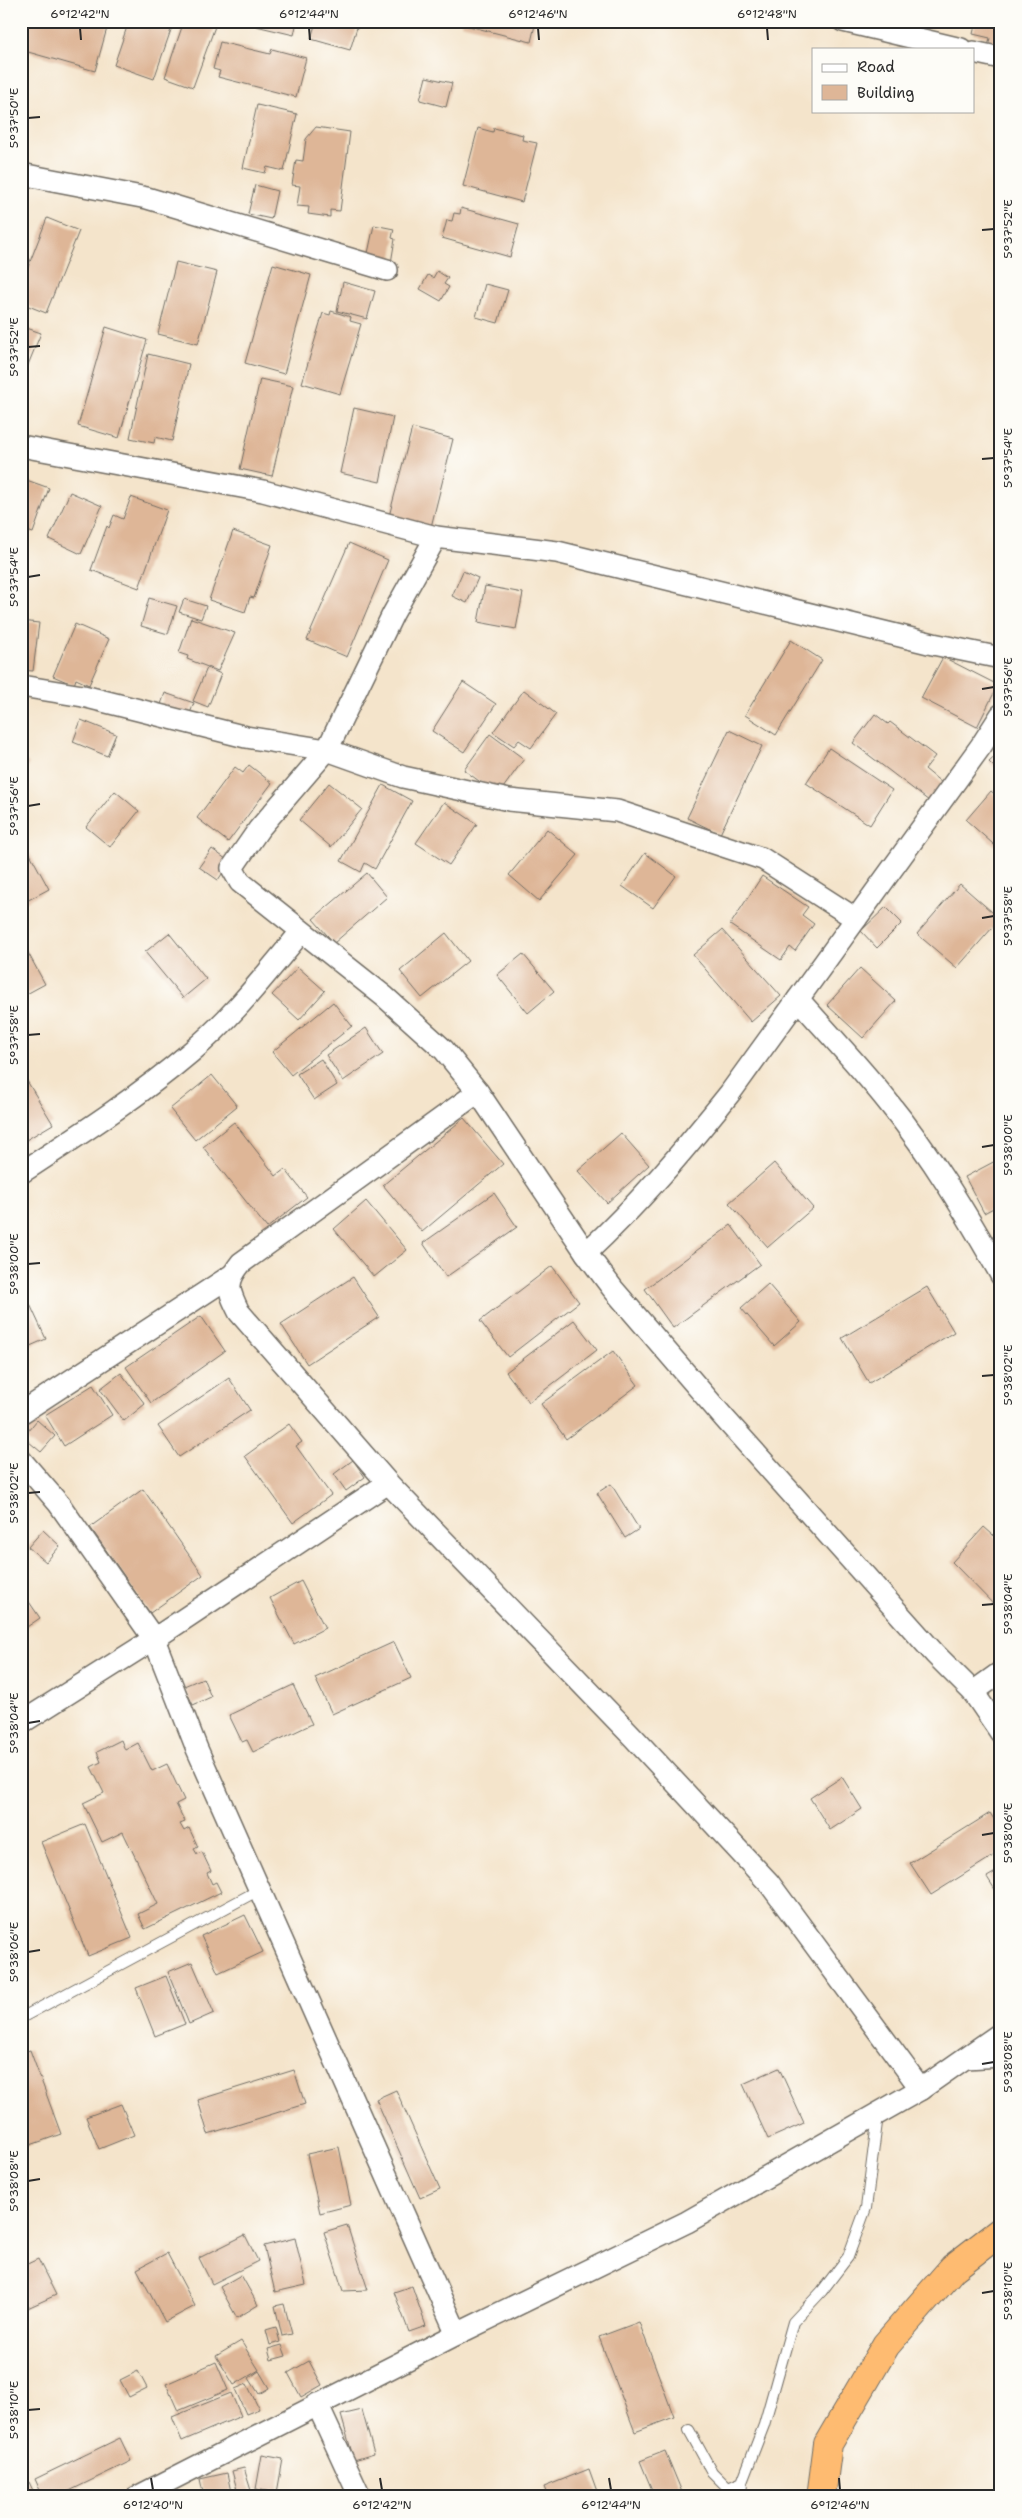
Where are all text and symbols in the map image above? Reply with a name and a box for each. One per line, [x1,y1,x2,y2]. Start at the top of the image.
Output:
text: 6°12'42"N [50,6,110,22]
text: 6°12'44"N [279,6,339,22]
text: 6°12'46"N [508,6,568,22]
text: 6°12'48"N [737,6,797,22]
legend [812,48,974,112]
text: Road [857,57,895,77]
text: Building [857,83,914,103]
text: 5°37'50"E [6,88,22,148]
text: 5°37'52"E [1000,199,1016,259]
text: 5°37'52"E [6,317,22,377]
text: 5°37'54"E [1000,428,1016,488]
text: 5°37'54"E [6,547,22,607]
text: 5°37'56"E [1000,657,1016,717]
text: 5°37'56"E [6,776,22,836]
text: 5°37'58"E [1000,886,1016,946]
text: 5°37'58"E [6,1005,22,1065]
text: 5°38'00"E [1000,1114,1016,1176]
text: 5°38'00"E [6,1233,22,1295]
text: 5°38'02"E [1000,1345,1016,1405]
text: 5°38'02"E [6,1463,22,1523]
text: 5°38'04"E [1000,1573,1016,1635]
text: 5°38'04"E [6,1692,22,1754]
text: 5°38'06"E [1000,1803,1016,1863]
text: 5°38'06"E [6,1922,22,1982]
text: 5°38'08"E [1000,2031,1016,2093]
text: 5°38'08"E [6,2150,22,2212]
text: 5°38'10"E [1000,2262,1016,2320]
text: 5°38'10"E [6,2381,22,2439]
text: 6°12'40"N [123,2497,183,2513]
text: 6°12'42"N [352,2497,412,2513]
text: 6°12'44"N [581,2497,641,2513]
text: 6°12'46"N [810,2497,870,2513]

